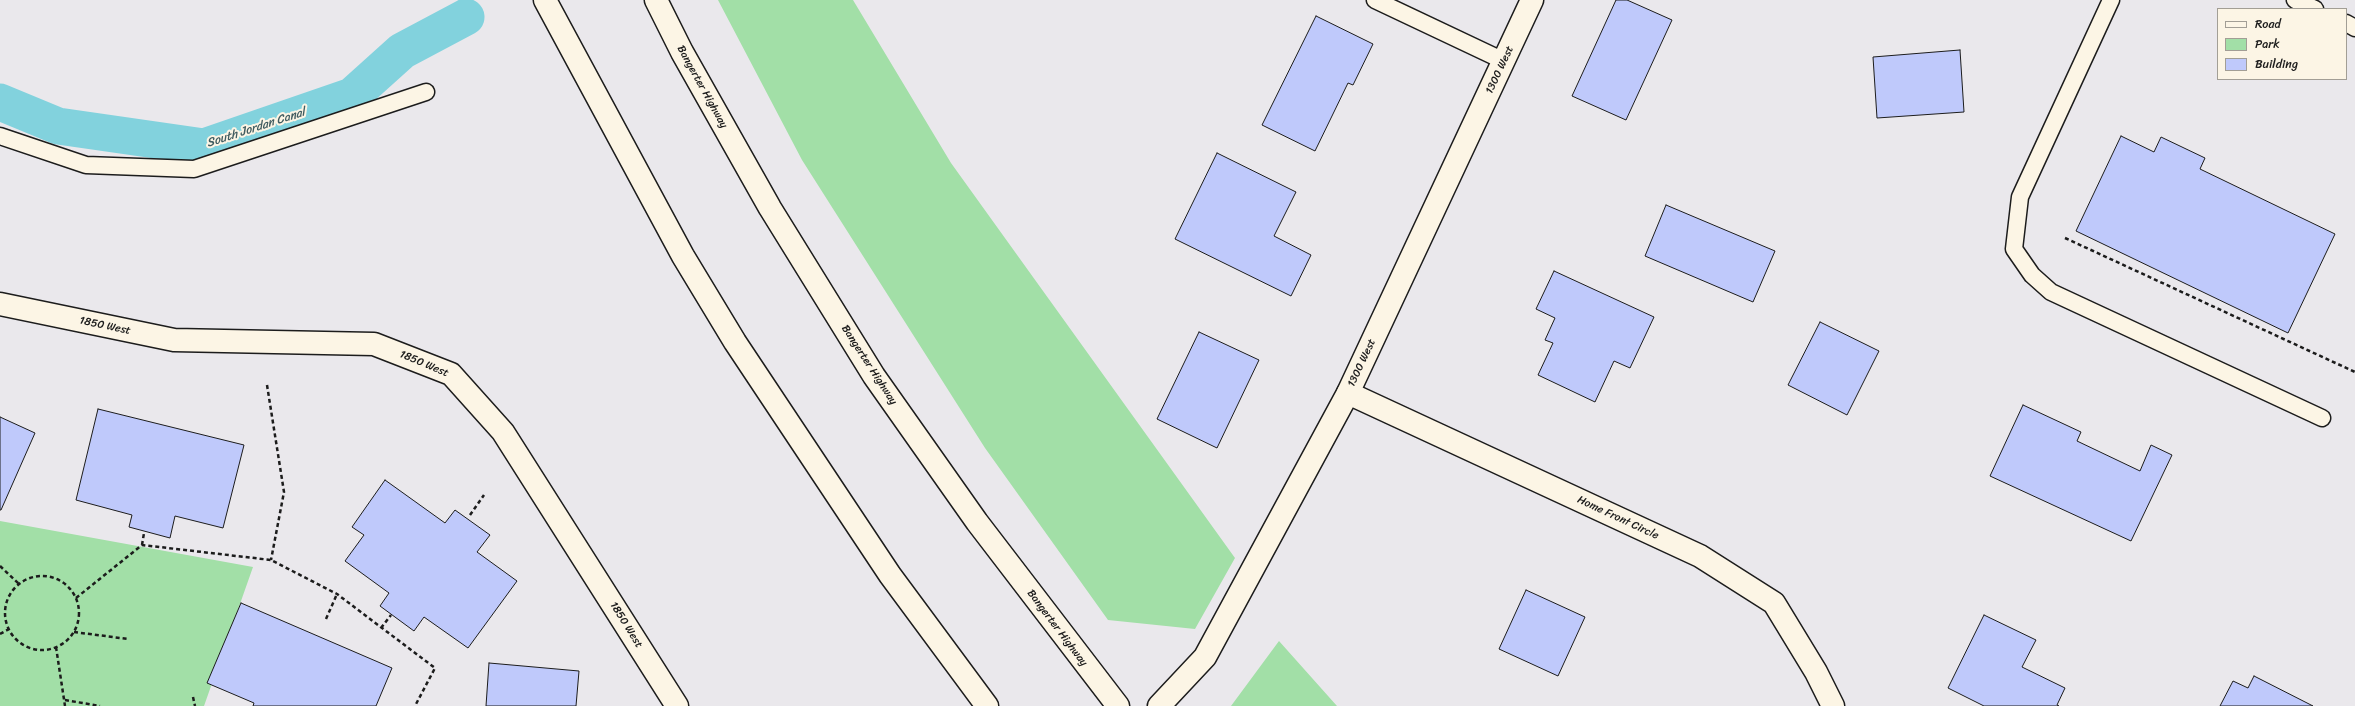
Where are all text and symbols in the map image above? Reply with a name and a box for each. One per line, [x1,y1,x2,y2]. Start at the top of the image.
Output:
legend [2217,8,2347,80]
text: Road [2255,13,2281,35]
text: Park [2255,33,2280,55]
street label: Bangerter Highway [674,43,730,131]
street label: 1300 West [1483,44,1517,96]
text: Building [2255,53,2298,75]
water label: South Jordan Canal [205,105,307,151]
street label: 1850 West [78,314,132,338]
street label: Bangerter Highway [838,323,900,407]
street label: 1300 West [1345,337,1379,389]
street label: 1850 West [398,348,450,380]
street label: Home Front Circle [1575,493,1661,543]
street label: Bangerter Highway [1024,587,1090,669]
street label: 1850 West [607,600,645,650]

